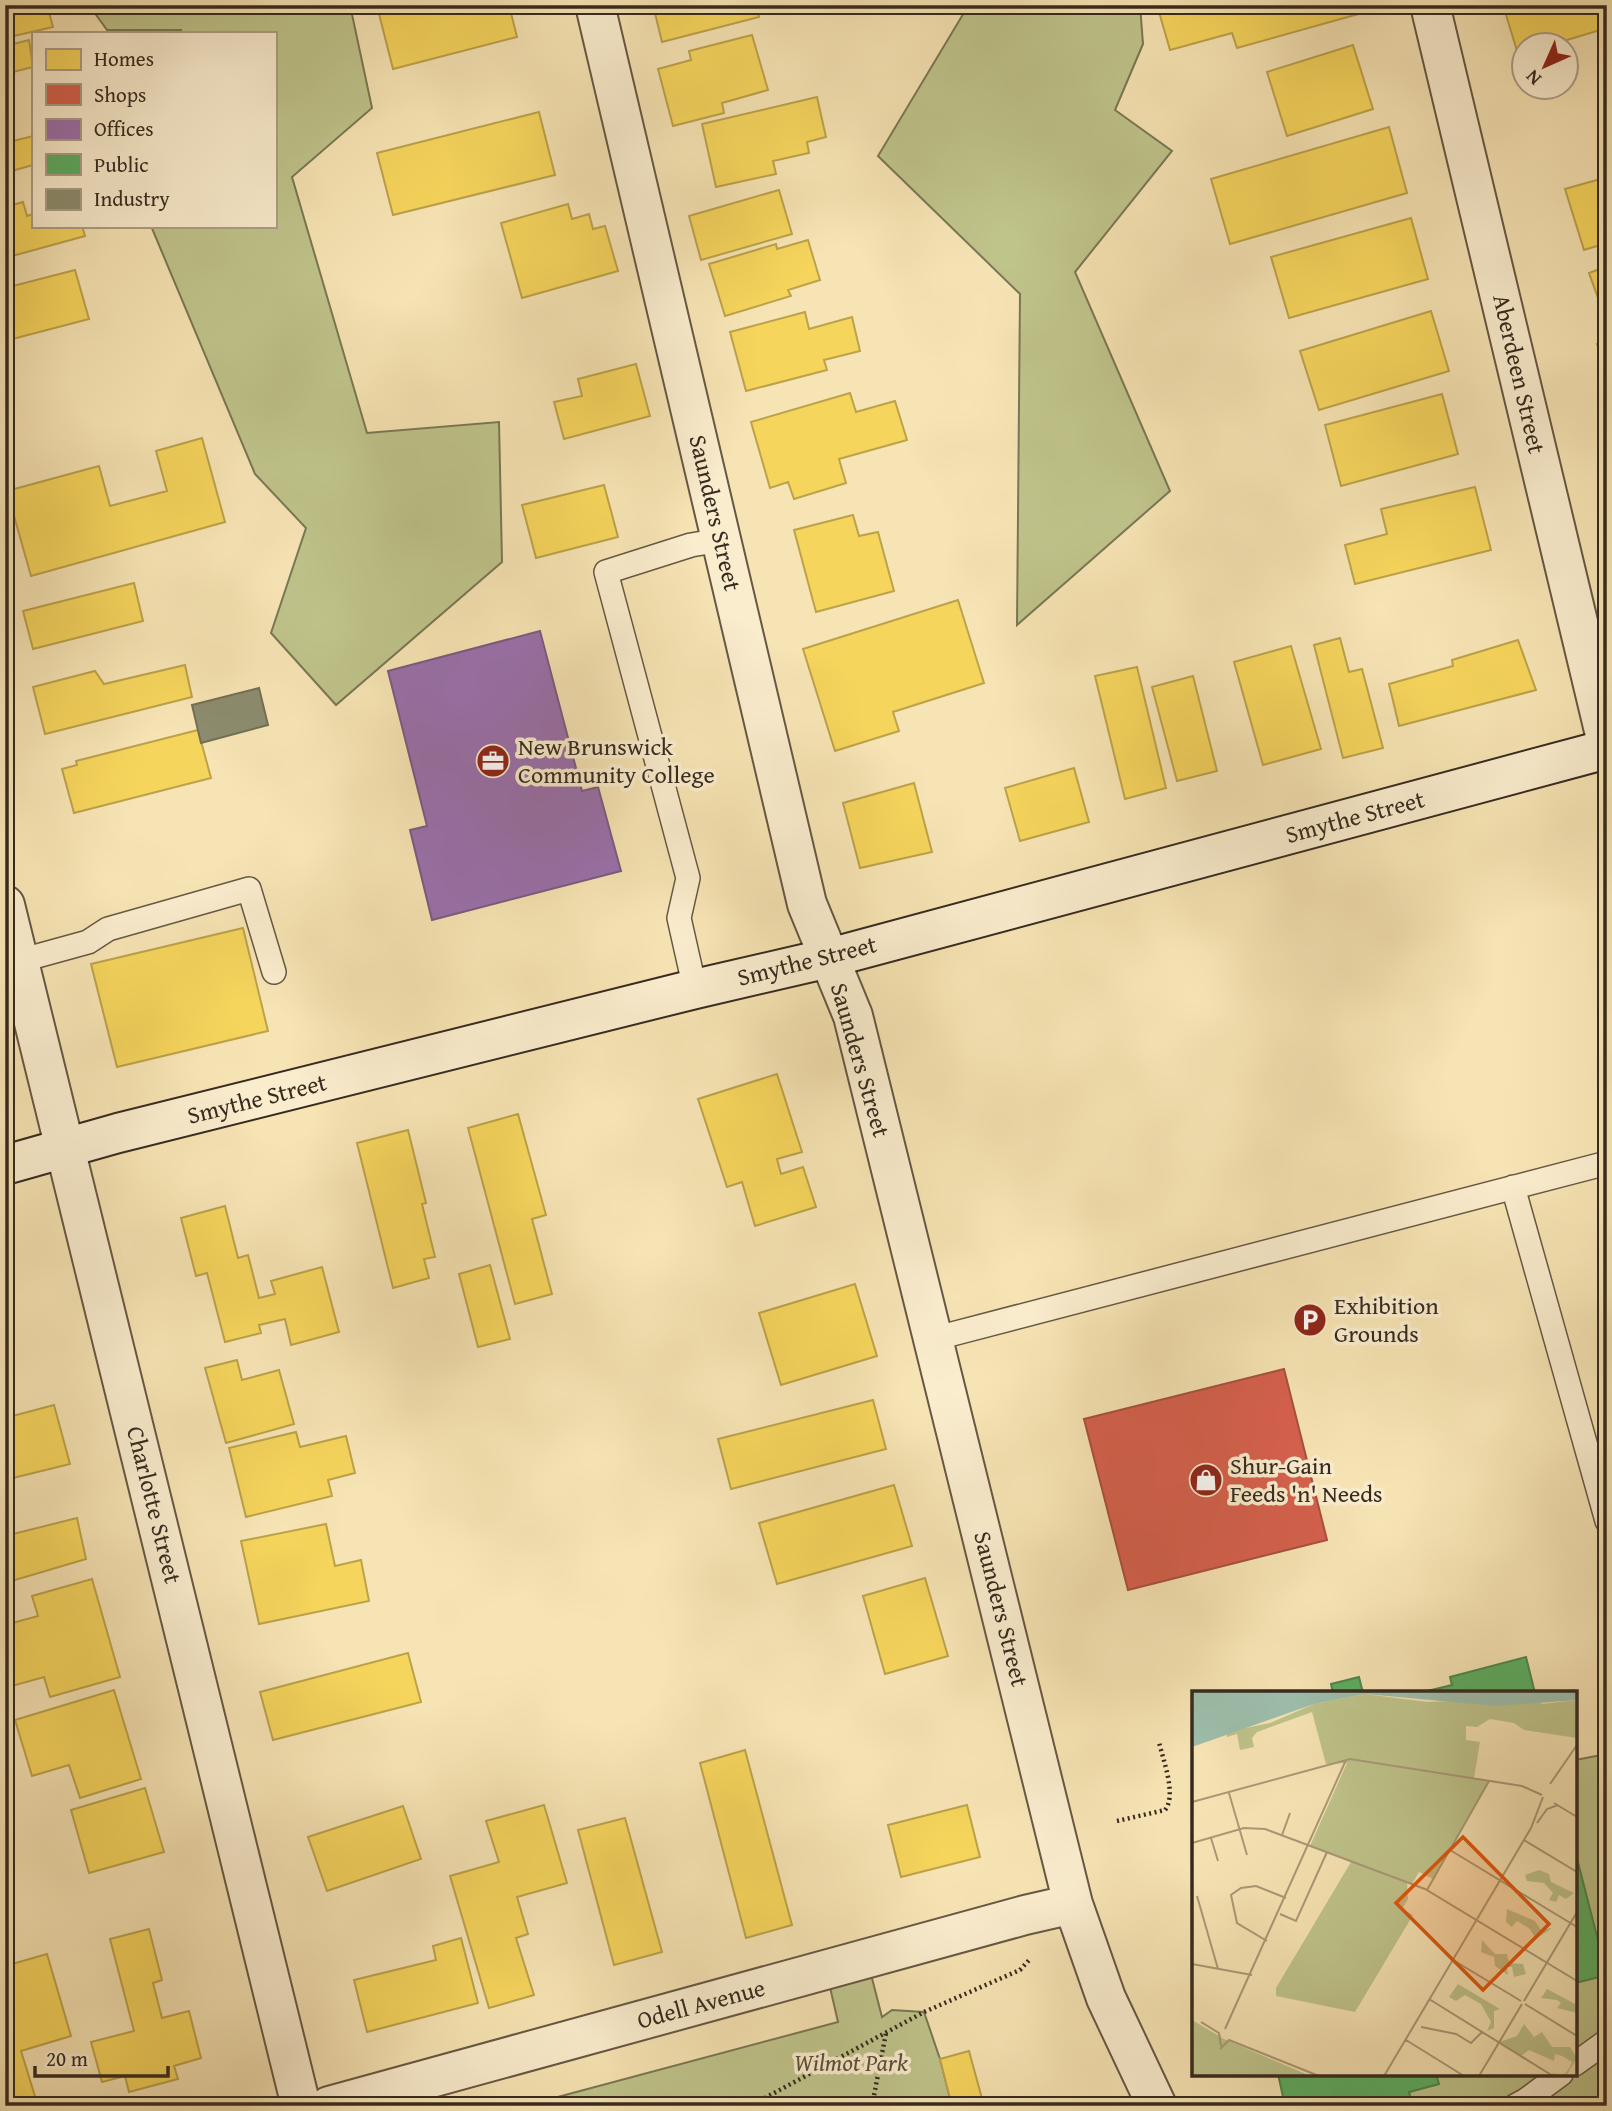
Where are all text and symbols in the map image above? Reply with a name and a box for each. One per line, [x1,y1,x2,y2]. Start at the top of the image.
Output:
legend [32,32,276,228]
north arrow [1510,32,1580,102]
text: Homes [94,43,154,74]
text: N [1518,63,1547,92]
text: Shops [94,79,146,110]
text: Offices [94,113,154,144]
text: Public [94,149,149,180]
text: Industry [94,183,170,214]
street label: Aberdeen Street [1484,291,1555,458]
street label: Saunders Street [681,431,751,595]
place label: New Brunswick Community College [518,729,715,792]
office icon: New Brunswick Community College [474,742,512,780]
street label: Smythe Street [1282,781,1429,852]
street label: Smythe Street [734,926,881,995]
street label: Saunders Street [822,979,899,1142]
street label: Smythe Street [184,1064,331,1133]
place label: Exhibition Grounds [1334,1288,1439,1351]
parking icon: Exhibition Grounds [1291,1301,1329,1339]
street label: Charlotte Street [118,1423,191,1588]
place label: Shur-Gain Feeds 'n' Needs [1230,1448,1383,1511]
shop icon: Shur-Gain Feeds 'n' Needs [1187,1461,1225,1499]
street label: Saunders Street [965,1527,1038,1691]
inset map [1192,1691,1577,2076]
street label: Odell Avenue [633,1970,769,2037]
scale bar [35,2034,168,2078]
text: 20 m [46,2043,88,2074]
park label: Wilmot Park [794,2045,908,2080]

